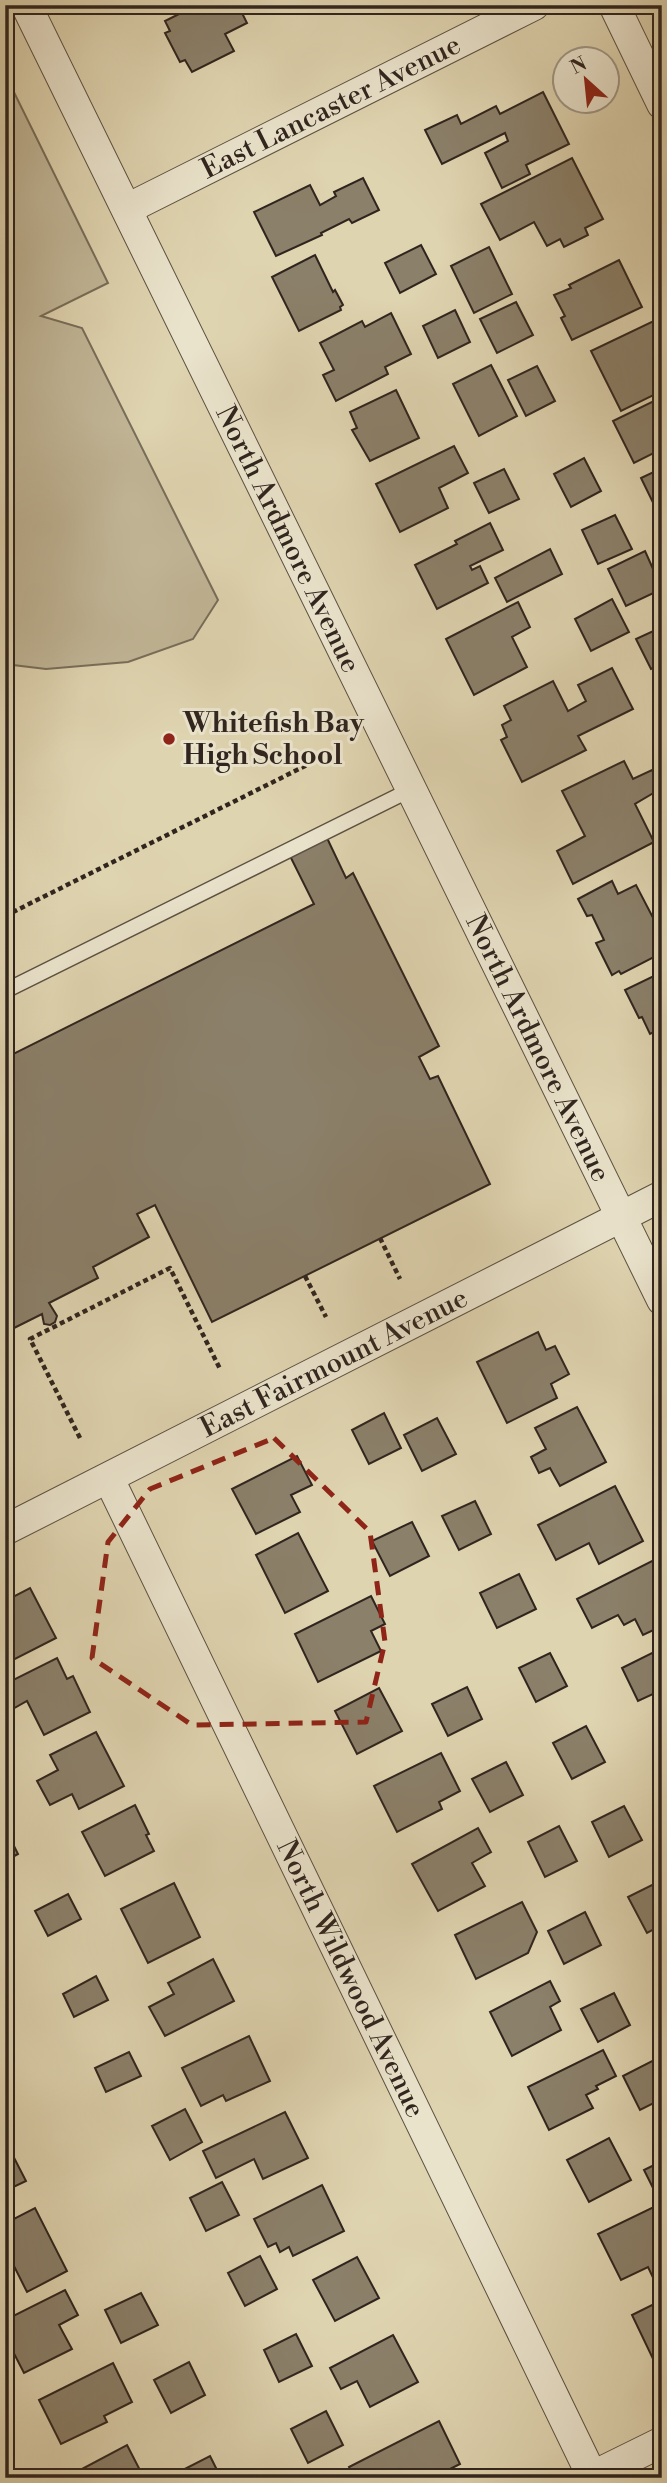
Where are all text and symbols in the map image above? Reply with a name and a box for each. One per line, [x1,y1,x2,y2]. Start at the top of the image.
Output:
street label: East Lancaster Avenue [195,27,467,187]
north arrow [552,46,622,116]
text: N [567,52,591,80]
street label: North Ardmore Avenue [208,400,369,678]
place label: Whitefish Bay High School [182,706,365,773]
marker: Whitefish Bay High School [161,731,177,747]
street label: North Ardmore Avenue [458,909,619,1187]
street label: East Fairmount Avenue [194,1280,474,1445]
street label: North Wildwood Avenue [269,1834,433,2123]

